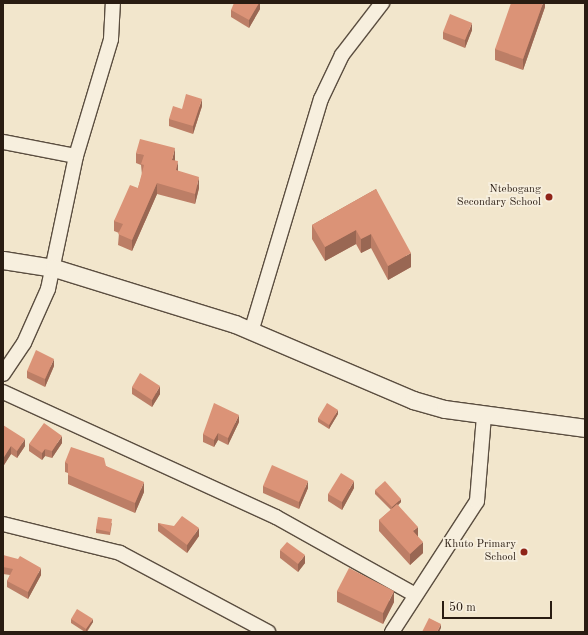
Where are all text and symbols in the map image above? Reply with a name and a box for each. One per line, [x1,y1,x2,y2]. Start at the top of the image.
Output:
place label: Ntebogang Secondary School [457,184,541,210]
marker: Ntebogang Secondary School [544,192,554,202]
place label: Khuto Primary School [444,539,516,565]
marker: Khuto Primary School [519,547,529,557]
scale bar [444,593,554,619]
text: 50 m [449,602,476,614]

